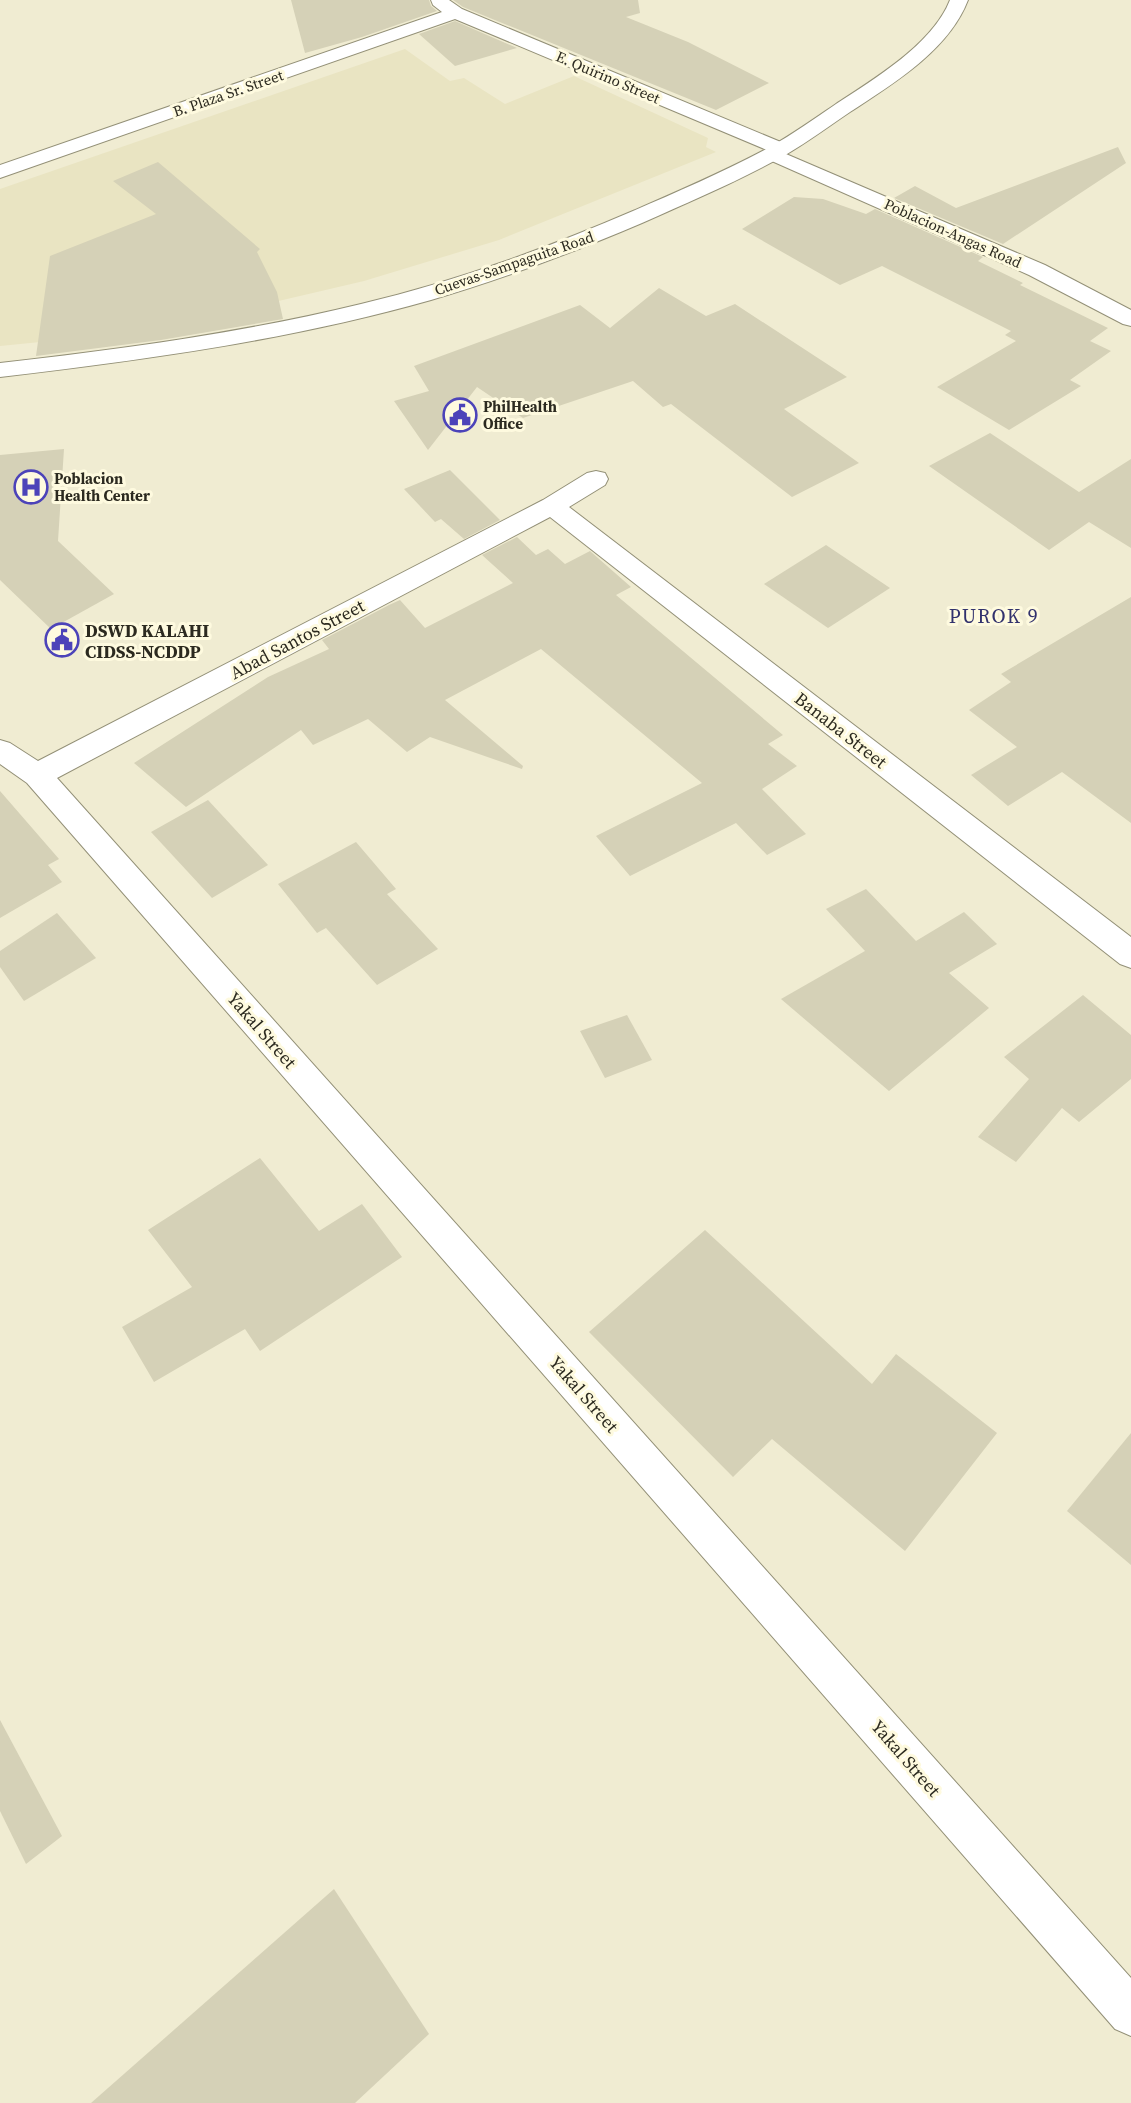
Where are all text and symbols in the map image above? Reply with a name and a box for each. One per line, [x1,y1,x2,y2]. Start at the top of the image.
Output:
street label: E. Quirino Street [553,46,663,108]
street label: B. Plaza Sr. Street [170,64,286,122]
street label: Poblacion-Angas Road [881,193,1026,273]
street label: Cuevas-Sampaguita Road [431,226,597,300]
place label: PhilHealth Office [483,396,557,434]
public building icon: PhilHealth Office [442,397,478,433]
place label: Poblacion Health Center [54,468,150,506]
hospital icon: Poblacion Health Center [13,469,49,505]
street label: Abad Santos Street [225,593,369,685]
district label: PUROK 9 [949,602,1039,630]
place label: DSWD KALAHI CIDSS-NCDDP [85,618,209,664]
public building icon: DSWD KALAHI CIDSS-NCDDP [44,622,80,658]
street label: Banaba Street [790,686,892,774]
street label: Yakal Street [222,986,302,1074]
street label: Yakal Street [544,1350,624,1438]
street label: Yakal Street [866,1714,946,1802]

